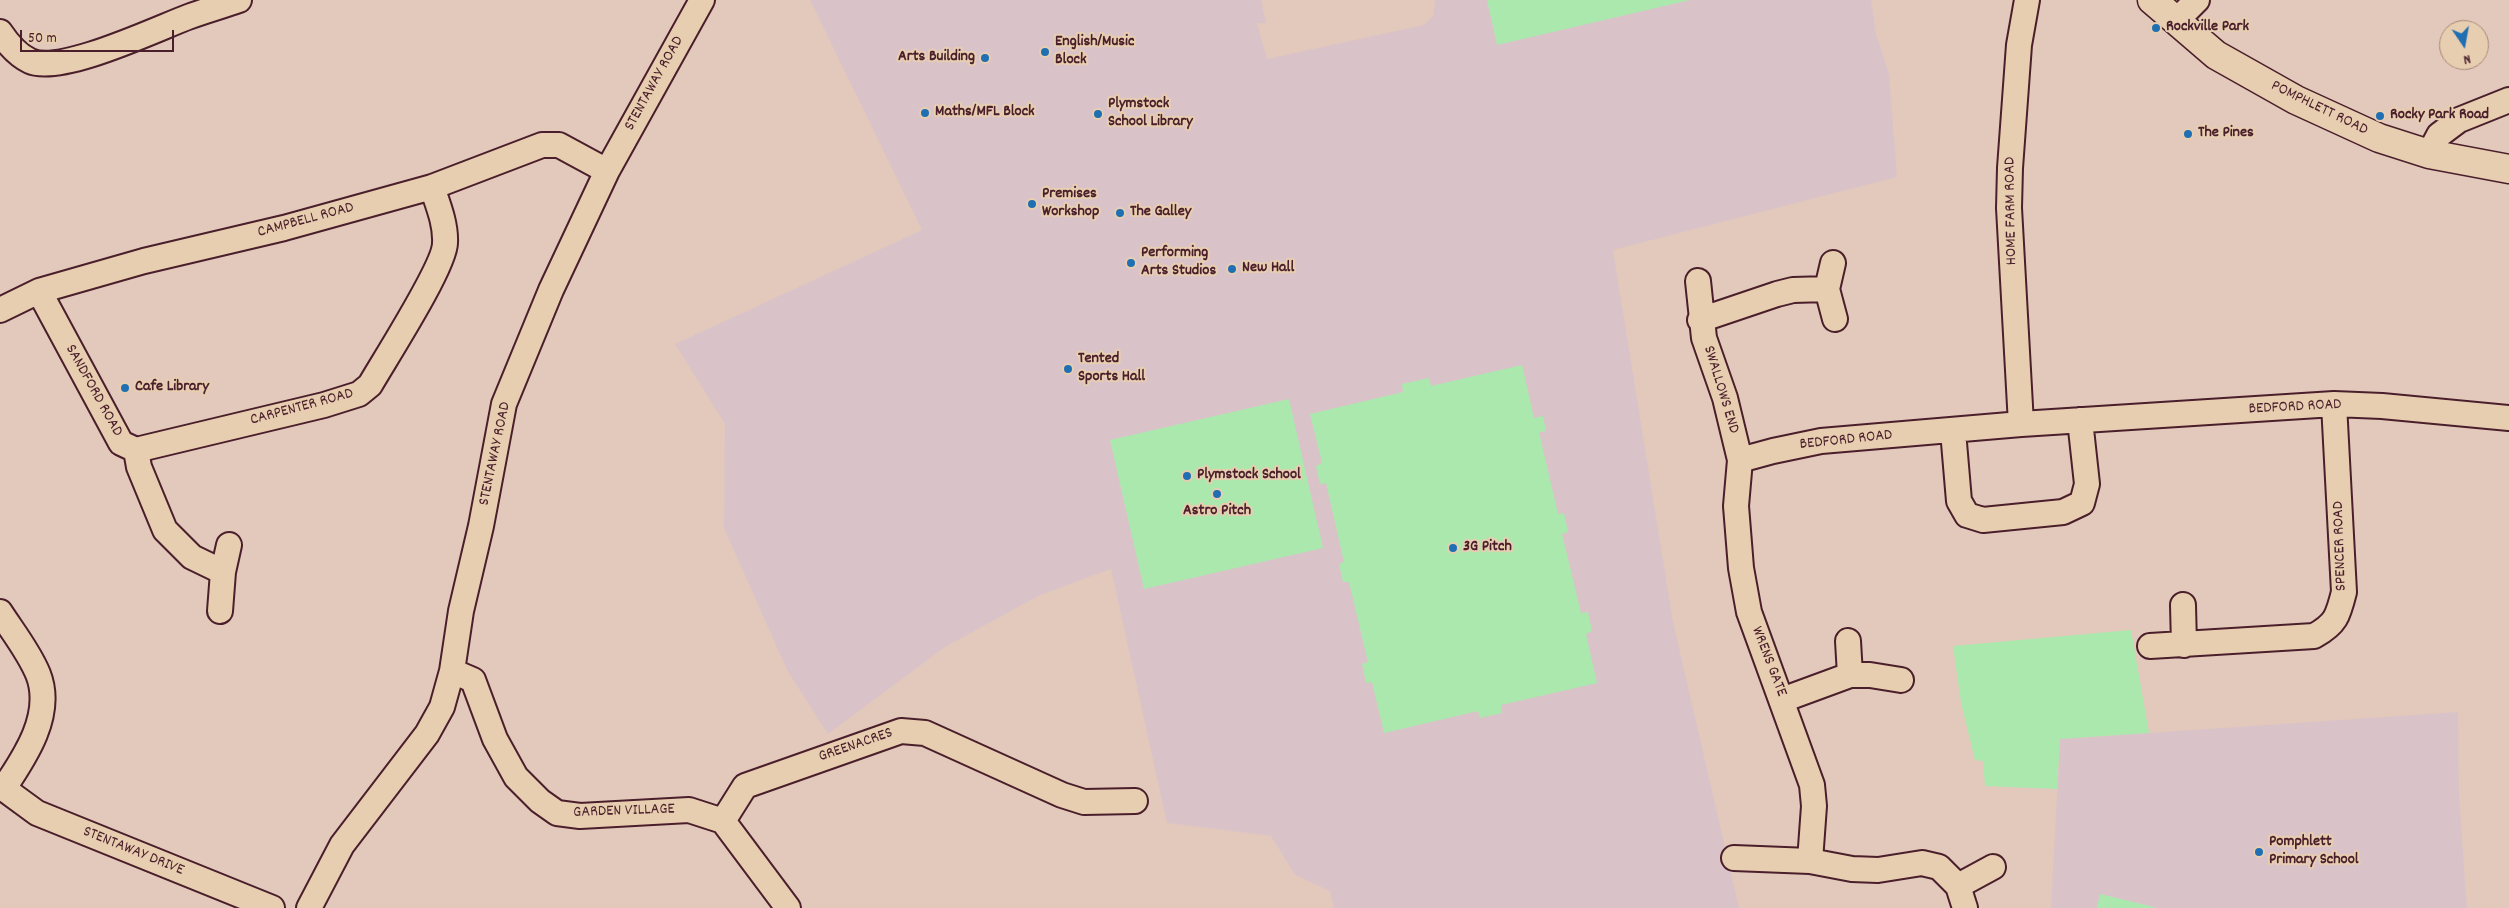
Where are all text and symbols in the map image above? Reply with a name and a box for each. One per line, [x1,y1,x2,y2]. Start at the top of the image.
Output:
place label: Rockville Park [2166,18,2249,38]
scale bar [22,20,176,52]
north arrow [2439,20,2489,70]
marker: Rockville Park [2150,22,2162,34]
text: 50 m [28,28,57,50]
street label: STENTAWAY ROAD [621,33,689,135]
place label: English/Music Block [1055,33,1134,71]
marker: English/Music Block [1039,46,1051,58]
place label: Arts Building [898,48,975,68]
text: N [2461,48,2472,69]
marker: Arts Building [979,52,991,64]
street label: POMPHLETT ROAD [2267,77,2371,141]
place label: Plymstock School Library [1108,95,1193,133]
place label: Maths/MFL Block [935,103,1035,123]
place label: Rocky Park Road [2390,106,2489,126]
marker: Maths/MFL Block [919,107,931,119]
marker: Plymstock School Library [1092,108,1104,120]
marker: Rocky Park Road [2374,110,2386,122]
place label: The Pines [2198,124,2254,144]
marker: The Pines [2182,128,2194,140]
street label: HOME FARM ROAD [2001,157,2023,265]
place label: Premises Workshop [1042,185,1099,223]
marker: Premises Workshop [1026,198,1038,210]
street label: CAMPBELL ROAD [256,199,356,243]
place label: The Galley [1130,203,1191,223]
marker: The Galley [1114,207,1126,219]
place label: Performing Arts Studios [1141,244,1216,282]
marker: Performing Arts Studios [1125,257,1137,269]
place label: New Hall [1242,259,1294,279]
marker: New Hall [1226,263,1238,275]
street label: SANDFORD ROAD [60,342,126,440]
street label: SWALLOWS END [1698,344,1742,436]
place label: Tented Sports Hall [1078,350,1145,388]
marker: Tented Sports Hall [1062,363,1074,375]
place label: Cafe Library [135,378,209,398]
marker: Cafe Library [119,382,131,394]
street label: CARPENTER ROAD [248,385,356,431]
street label: BEDFORD ROAD [2248,396,2342,420]
street label: STENTAWAY ROAD [476,401,516,507]
street label: BEDFORD ROAD [1799,427,1893,455]
place label: Plymstock School [1197,466,1301,486]
marker: Plymstock School [1181,470,1193,482]
marker: Astro Pitch [1211,488,1223,500]
street label: SPENCER ROAD [2330,501,2352,591]
place label: Astro Pitch [1183,502,1251,522]
place label: 3G Pitch [1463,538,1512,558]
marker: 3G Pitch [1447,542,1459,554]
street label: WRENS GATE [1746,624,1790,700]
street label: GREENACRES [816,724,896,768]
street label: GARDEN VILLAGE [573,801,675,823]
street label: STENTAWAY DRIVE [80,823,186,881]
place label: Pomphlett Primary School [2269,833,2359,871]
marker: Pomphlett Primary School [2253,846,2265,858]

